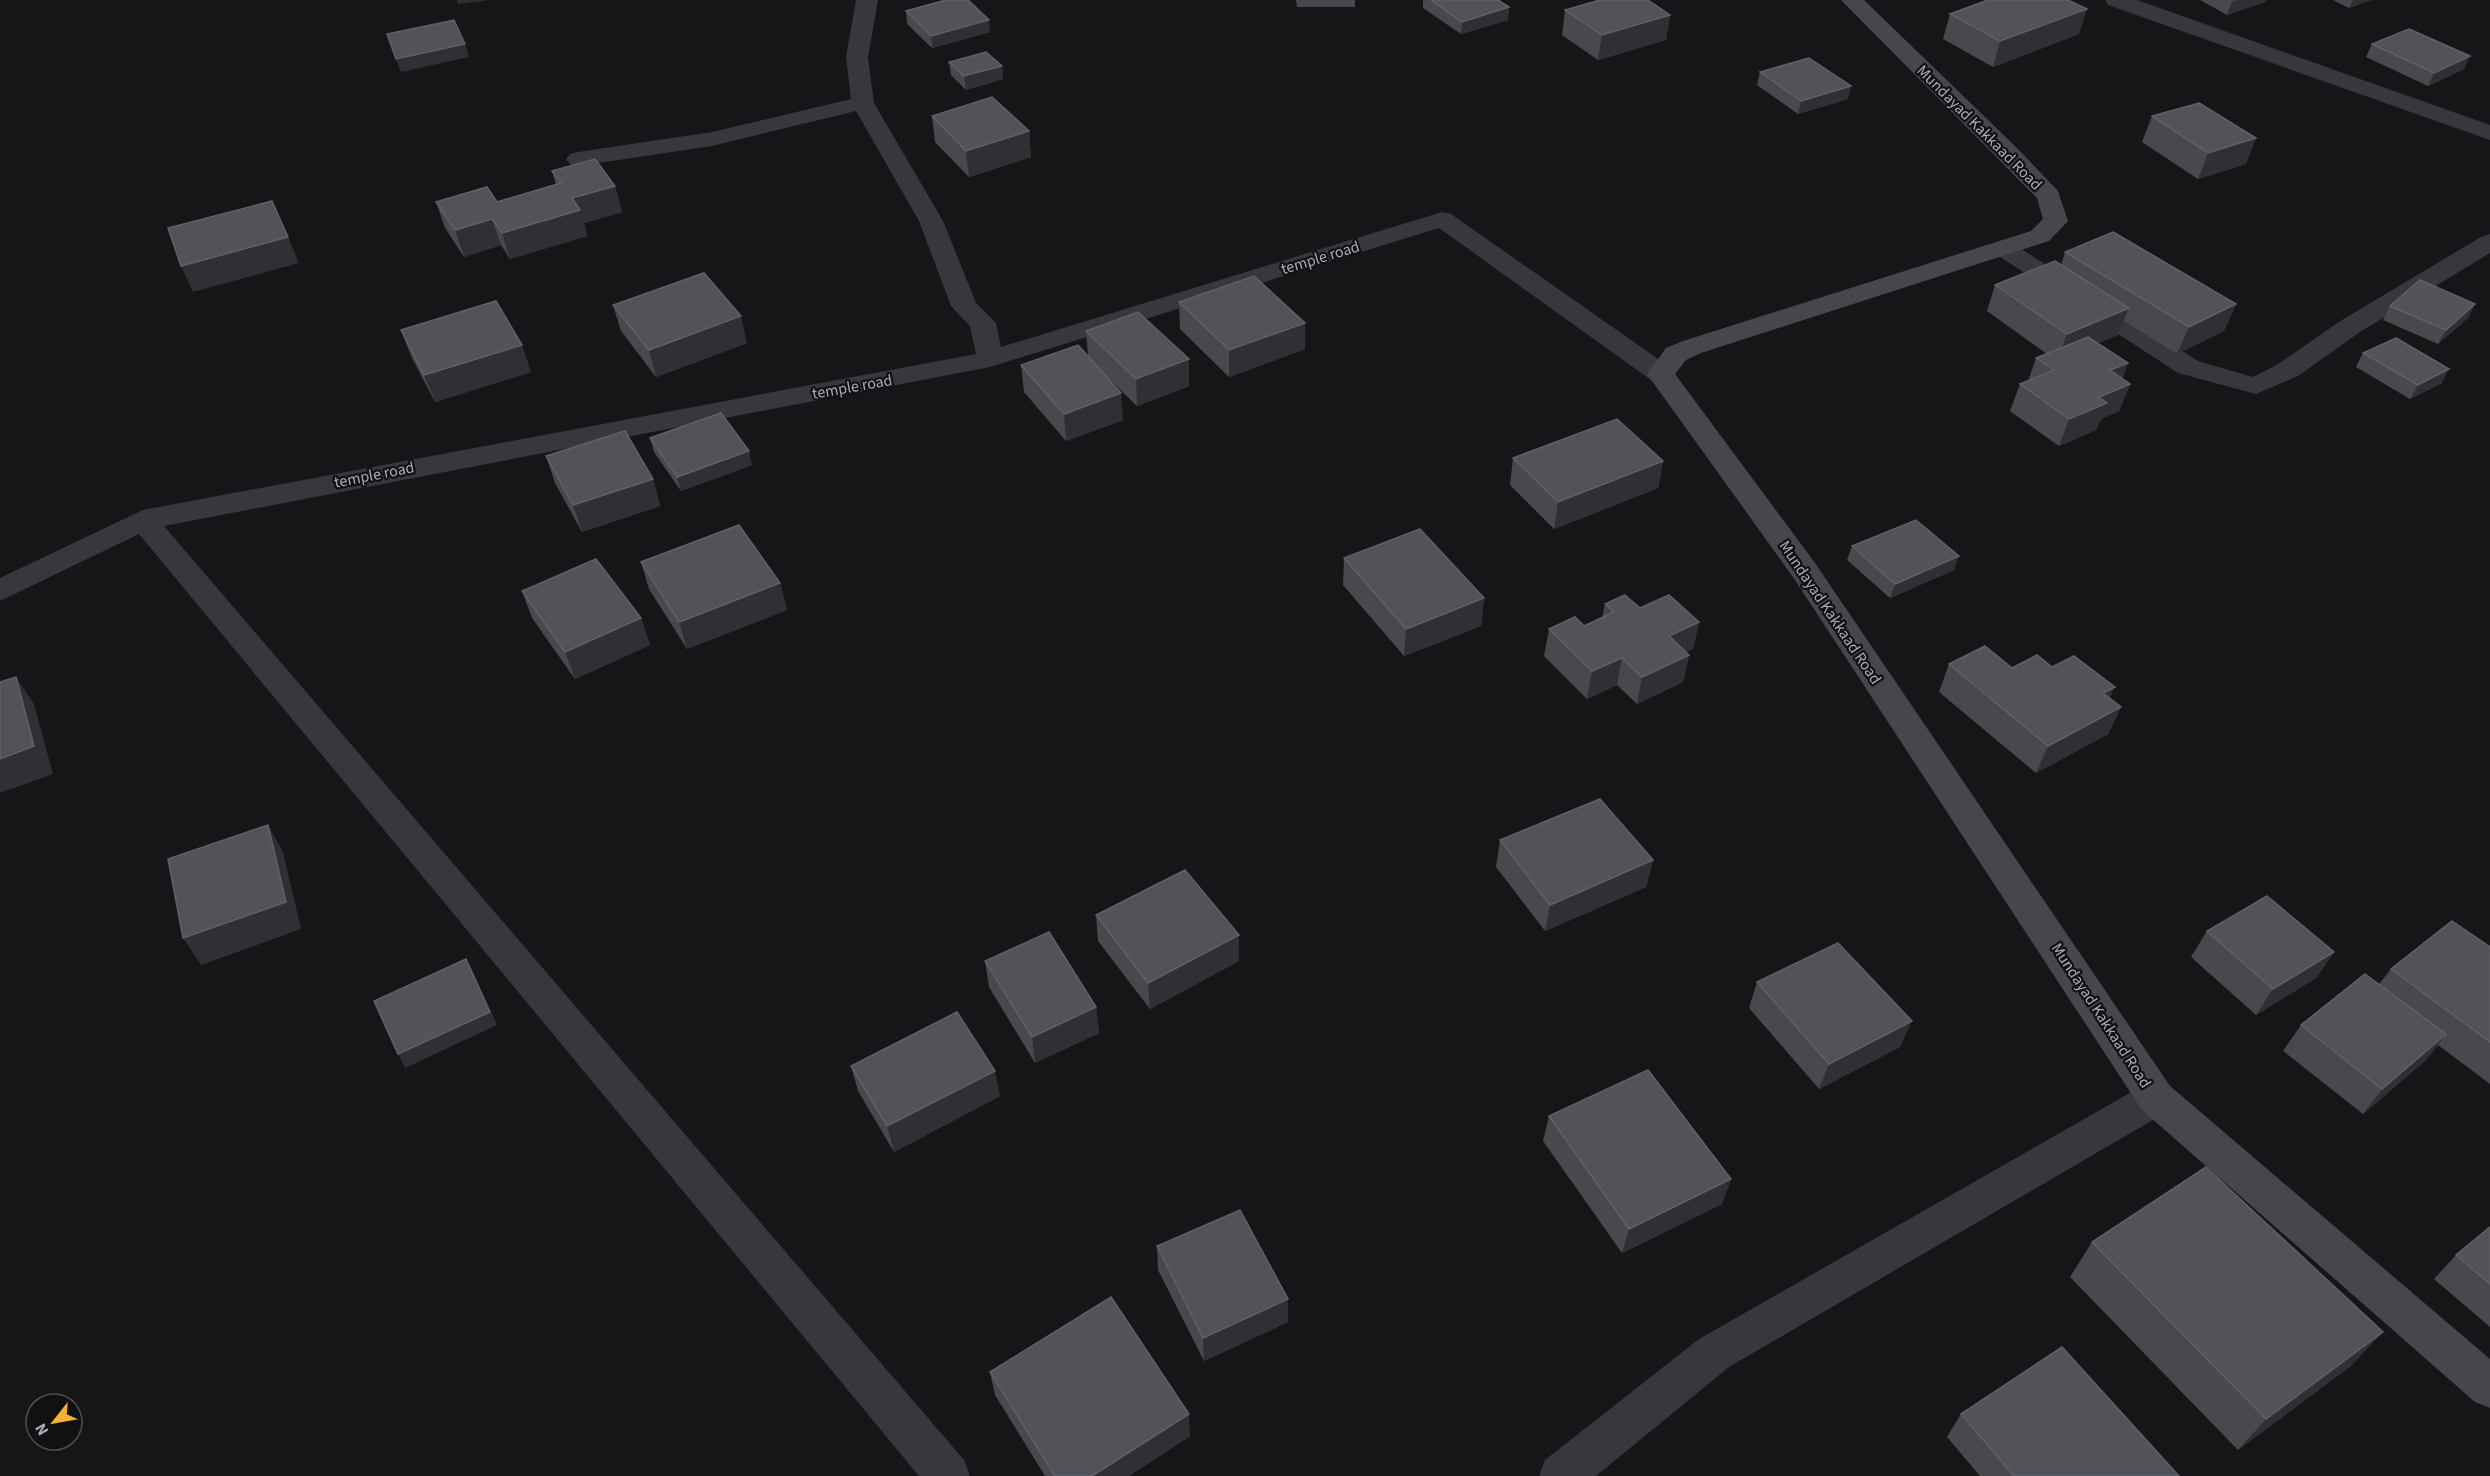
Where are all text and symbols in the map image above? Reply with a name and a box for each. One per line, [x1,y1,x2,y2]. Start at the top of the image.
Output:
street label: Mundayad Kakkaad Road [1912,60,2047,195]
street label: temple road [1278,236,1362,280]
street label: temple road [810,369,894,405]
street label: temple road [332,456,416,494]
street label: Mundayad Kakkaad Road [1774,536,1887,689]
street label: Mundayad Kakkaad Road [2046,939,2156,1092]
north arrow [24,1392,84,1452]
text: N [30,1419,54,1439]

